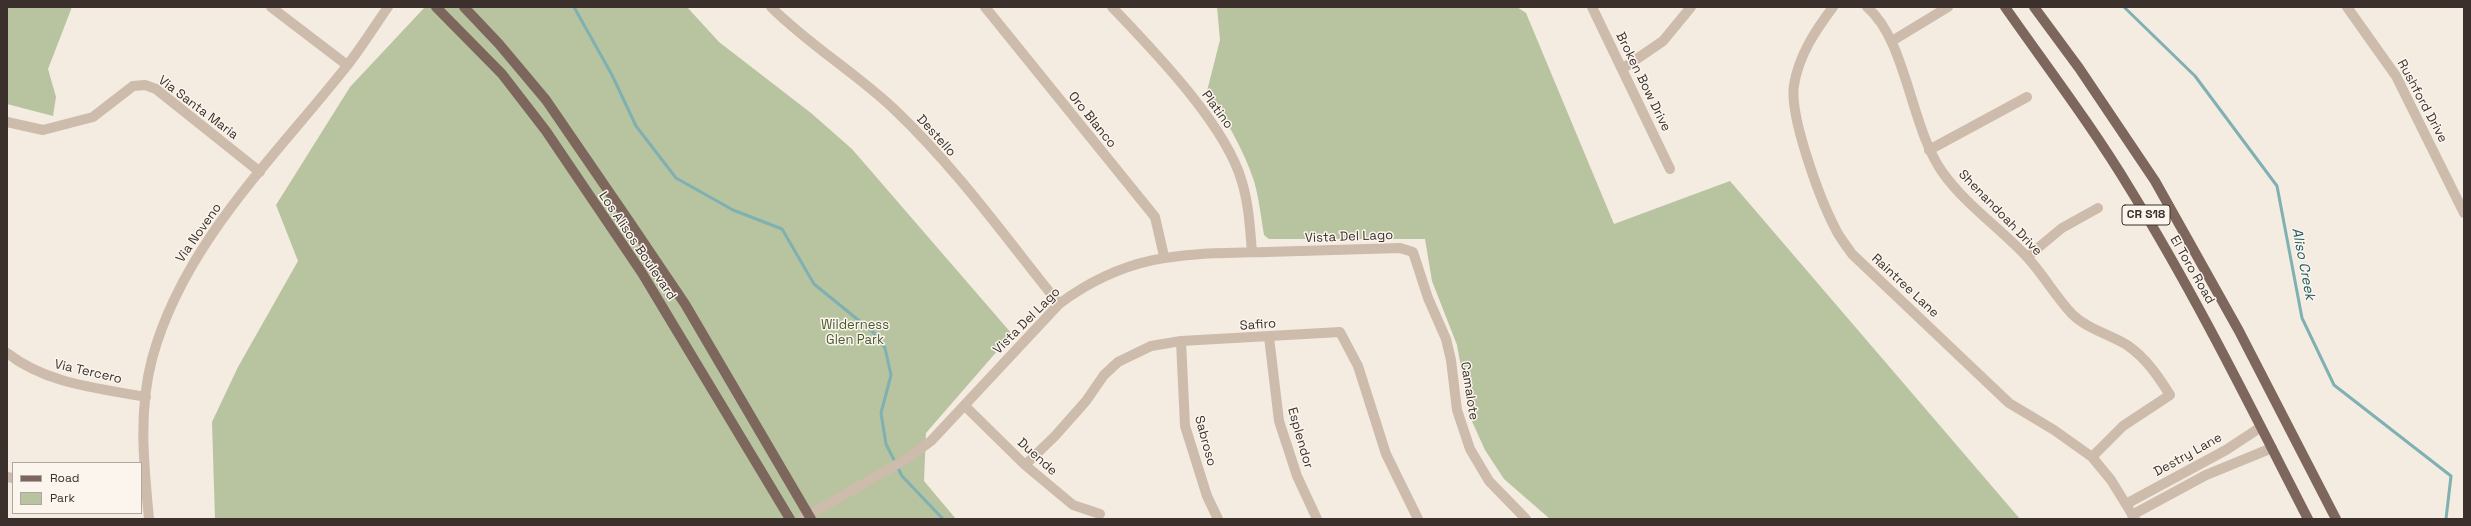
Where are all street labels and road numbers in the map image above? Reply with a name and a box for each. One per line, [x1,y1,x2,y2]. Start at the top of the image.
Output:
street label: Broken Bow Drive [1612,30,1674,134]
street label: Rushford Drive [2394,57,2450,145]
street label: Via Santa Maria [155,73,241,143]
street label: Platino [1198,88,1236,132]
street label: Oro Blanco [1065,89,1119,151]
street label: Destello [913,112,959,160]
street label: Shenandoah Drive [1955,167,2045,259]
street label: Los Alisos Boulevard [595,189,679,303]
street label: Via Noveno [173,200,225,266]
road number: CR S18 [2122,205,2170,225]
street label: Vista Del Lago [1305,228,1393,246]
street label: El Toro Road [2166,233,2218,307]
street label: Raintree Lane [1868,251,1942,321]
street label: Vista Del Lago [990,284,1064,358]
street label: Safiro [1239,316,1277,334]
street label: Via Tercero [53,357,123,387]
street label: Camalote [1457,361,1481,421]
street label: Esplendor [1284,406,1316,470]
street label: Sabroso [1191,414,1219,468]
street label: Destry Lane [2151,430,2225,480]
street label: Duende [1014,435,1060,479]

